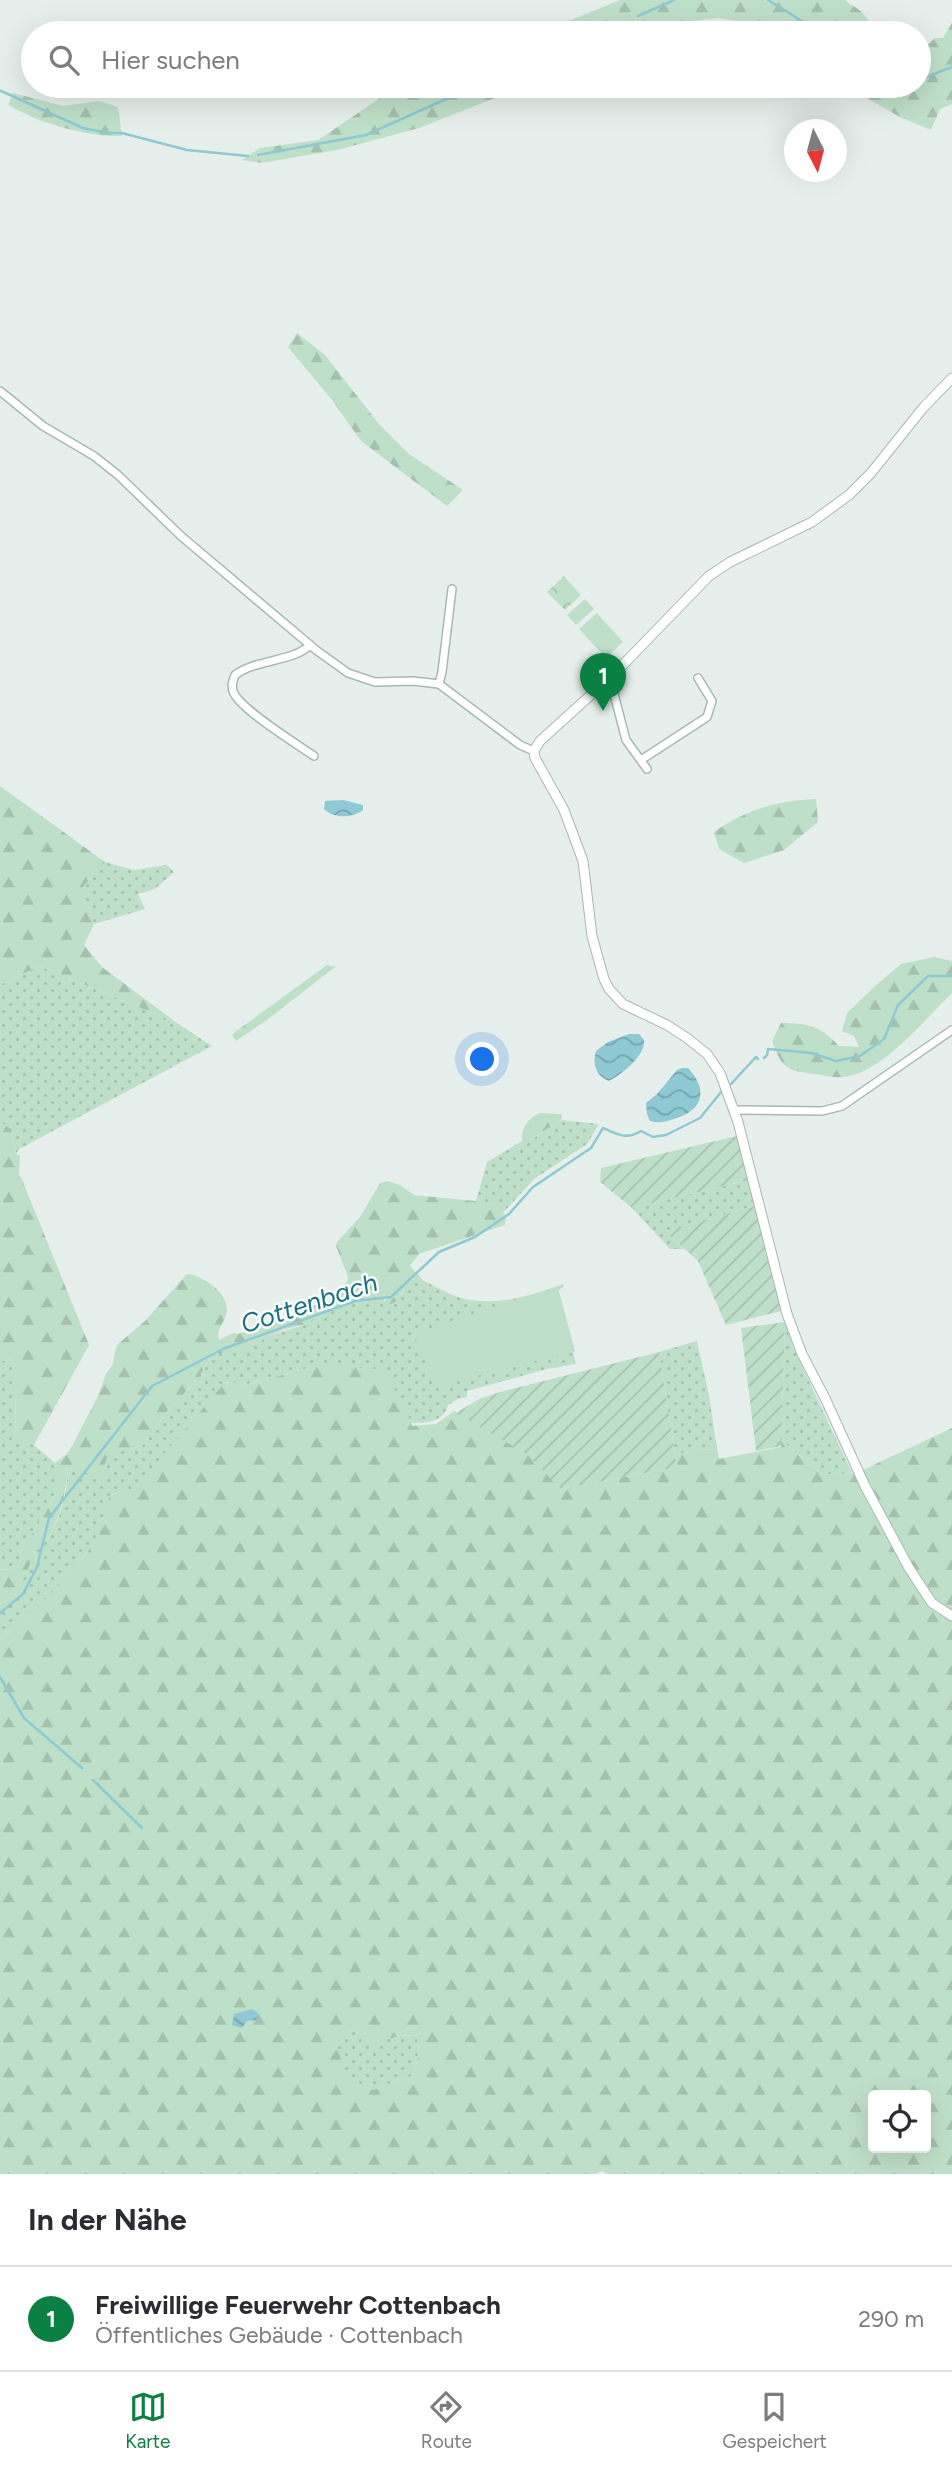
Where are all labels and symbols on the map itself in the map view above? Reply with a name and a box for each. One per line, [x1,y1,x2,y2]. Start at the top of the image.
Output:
north arrow [784,119,847,182]
pin: 1 [580,653,626,711]
your location [465,1042,499,1076]
water label: Cottenbach [237,1266,381,1340]

